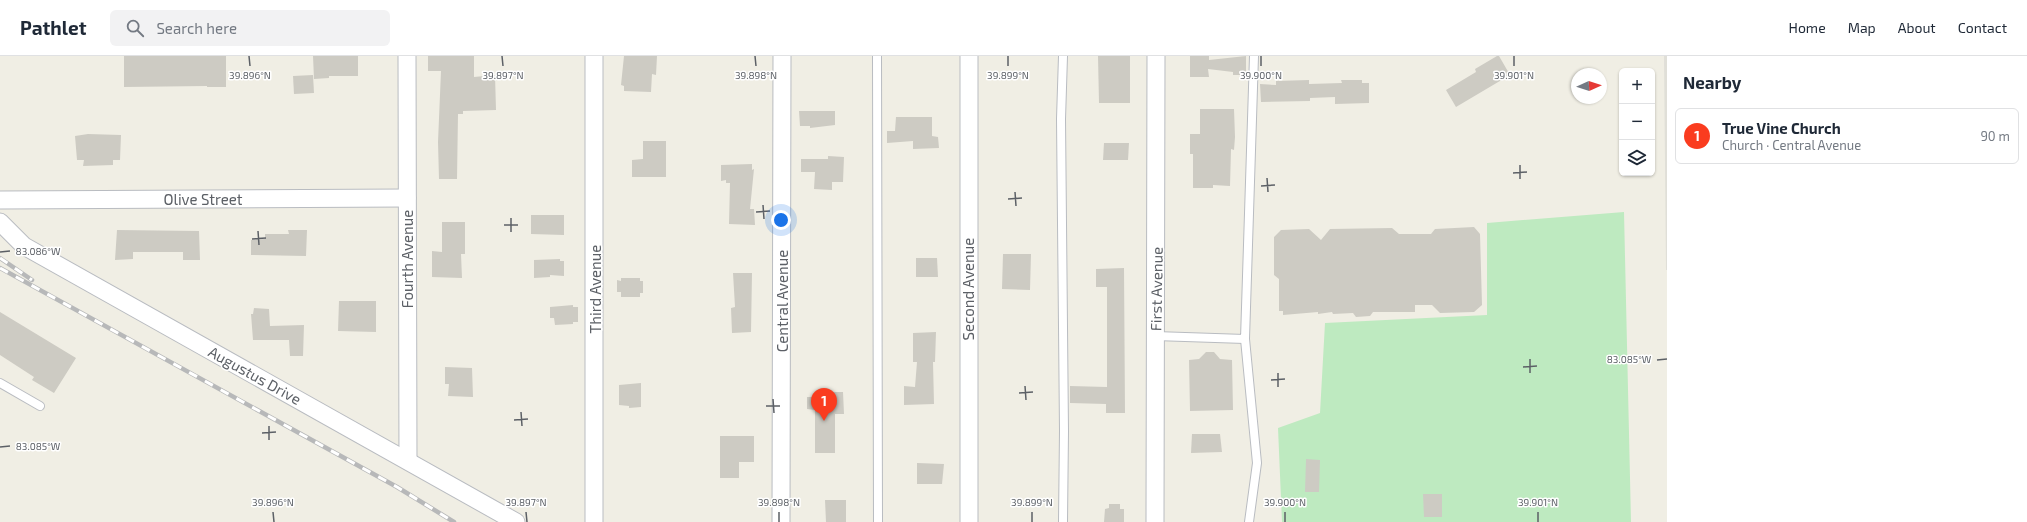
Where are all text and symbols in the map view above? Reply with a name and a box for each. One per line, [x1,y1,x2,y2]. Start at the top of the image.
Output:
search box [110,10,390,46]
text: Pathlet [20,16,86,39]
icon: search [124,17,146,39]
text: Search here [156,19,237,37]
text: Home [1789,19,1826,36]
text: Map [1848,19,1876,36]
text: About [1898,19,1936,36]
text: Contact [1958,19,2007,36]
north arrow [1571,68,1607,104]
map controls [1619,68,1655,176]
button: + [1619,68,1655,104]
text: 39.896°N [229,69,271,81]
text: 39.897°N [482,69,524,81]
text: 39.898°N [735,69,777,81]
text: 39.899°N [987,69,1029,81]
text: 39.900°N [1240,69,1282,81]
text: 39.901°N [1494,69,1534,81]
text: Nearby [1683,72,1741,92]
button: − [1619,104,1655,140]
text: True Vine Church [1722,119,1841,137]
text: 1 [1694,128,1700,144]
text: 90 m [1980,128,2010,144]
text: Church · Central Avenue [1722,137,1861,153]
button: layers [1619,140,1655,176]
street label: Olive Street [163,190,243,208]
street label: Fourth Avenue [398,210,416,308]
your location [771,210,791,230]
street label: Second Avenue [959,238,977,340]
text: 83.086°W [16,245,61,257]
street label: Third Avenue [586,245,604,333]
street label: First Avenue [1146,247,1166,331]
street label: Central Avenue [773,250,791,352]
street label: Augustus Drive [205,342,305,408]
text: 83.085°W [1607,353,1652,365]
pin: 1 [811,388,837,421]
text: 83.085°W [16,440,61,452]
text: 39.896°N [252,496,294,508]
text: 39.897°N [505,496,547,508]
text: 39.898°N [758,496,800,508]
text: 39.899°N [1011,496,1053,508]
text: 39.900°N [1264,496,1306,508]
text: 39.901°N [1518,496,1558,508]

